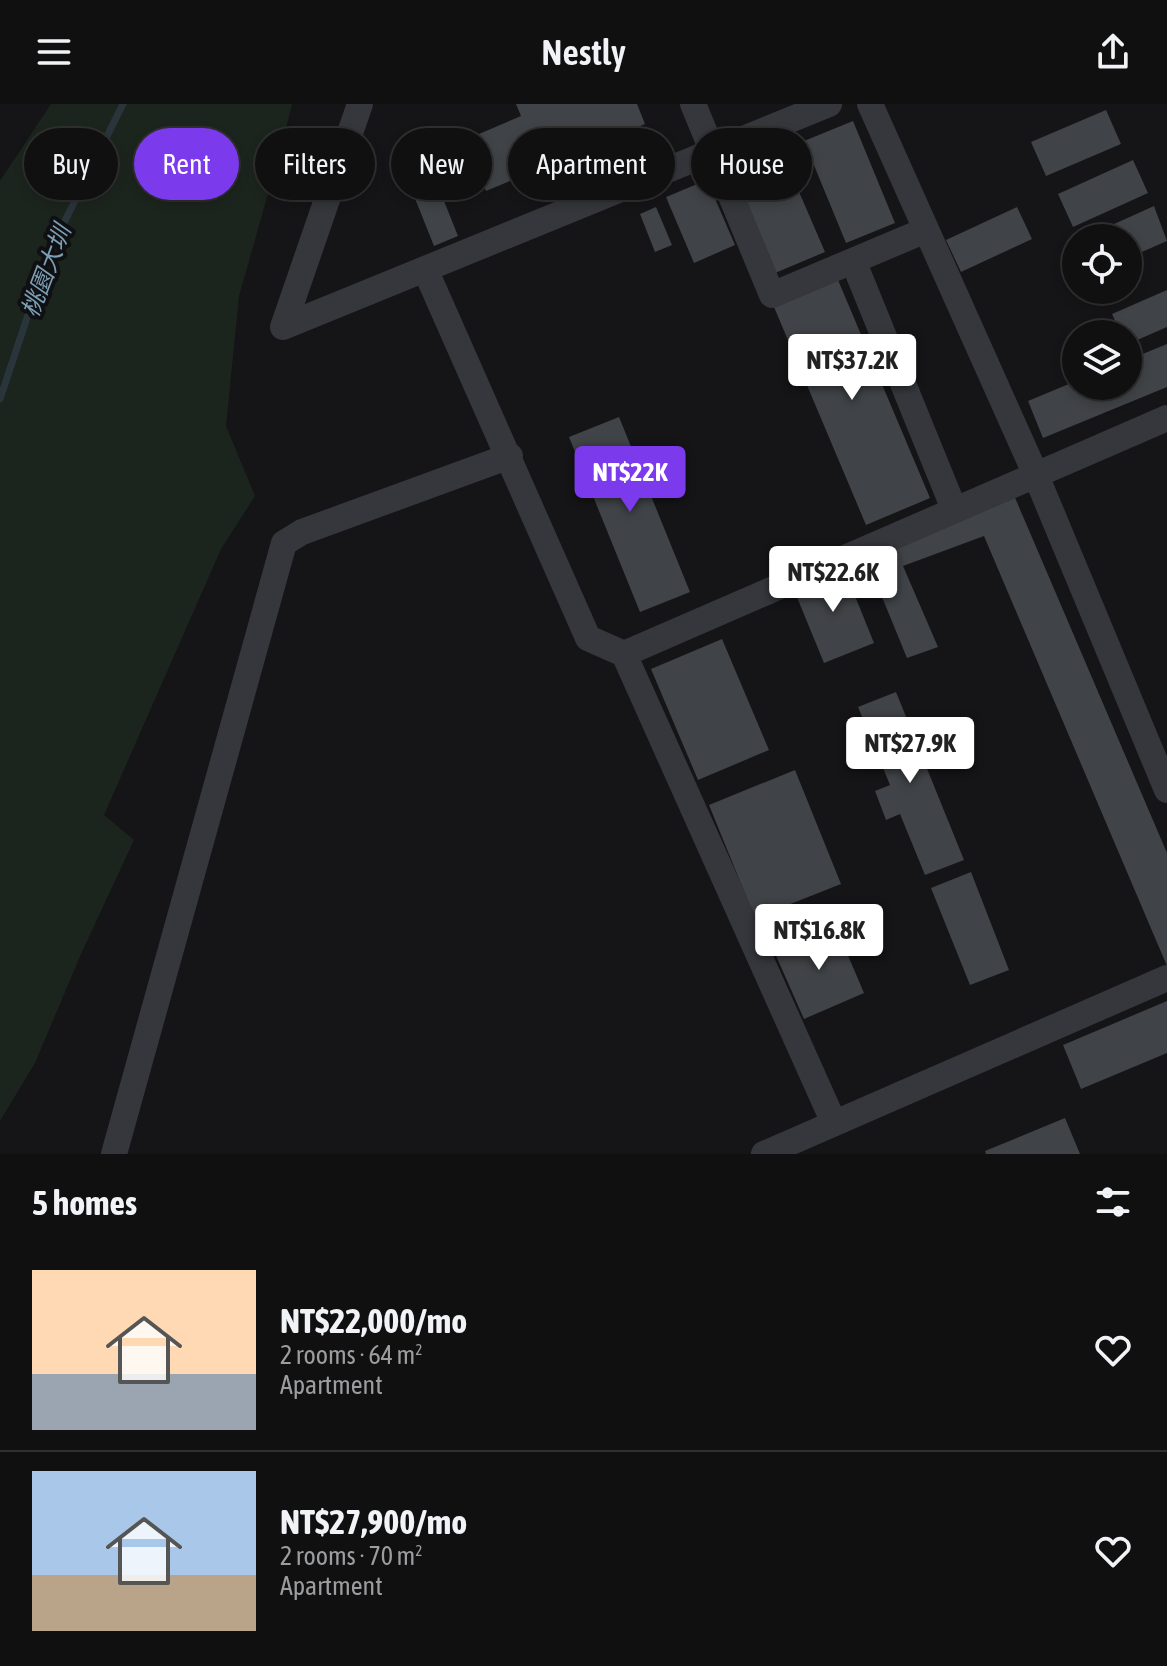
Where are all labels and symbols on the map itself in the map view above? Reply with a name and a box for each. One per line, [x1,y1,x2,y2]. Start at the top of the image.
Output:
water label: 桃園大圳 [16,219,77,321]
pin: NT$37.2K [769,334,935,402]
pin: NT$22K [565,446,695,514]
pin: NT$22.6K [750,546,916,614]
pin: NT$27.9K [827,717,993,785]
pin: NT$16.8K [736,904,902,972]

